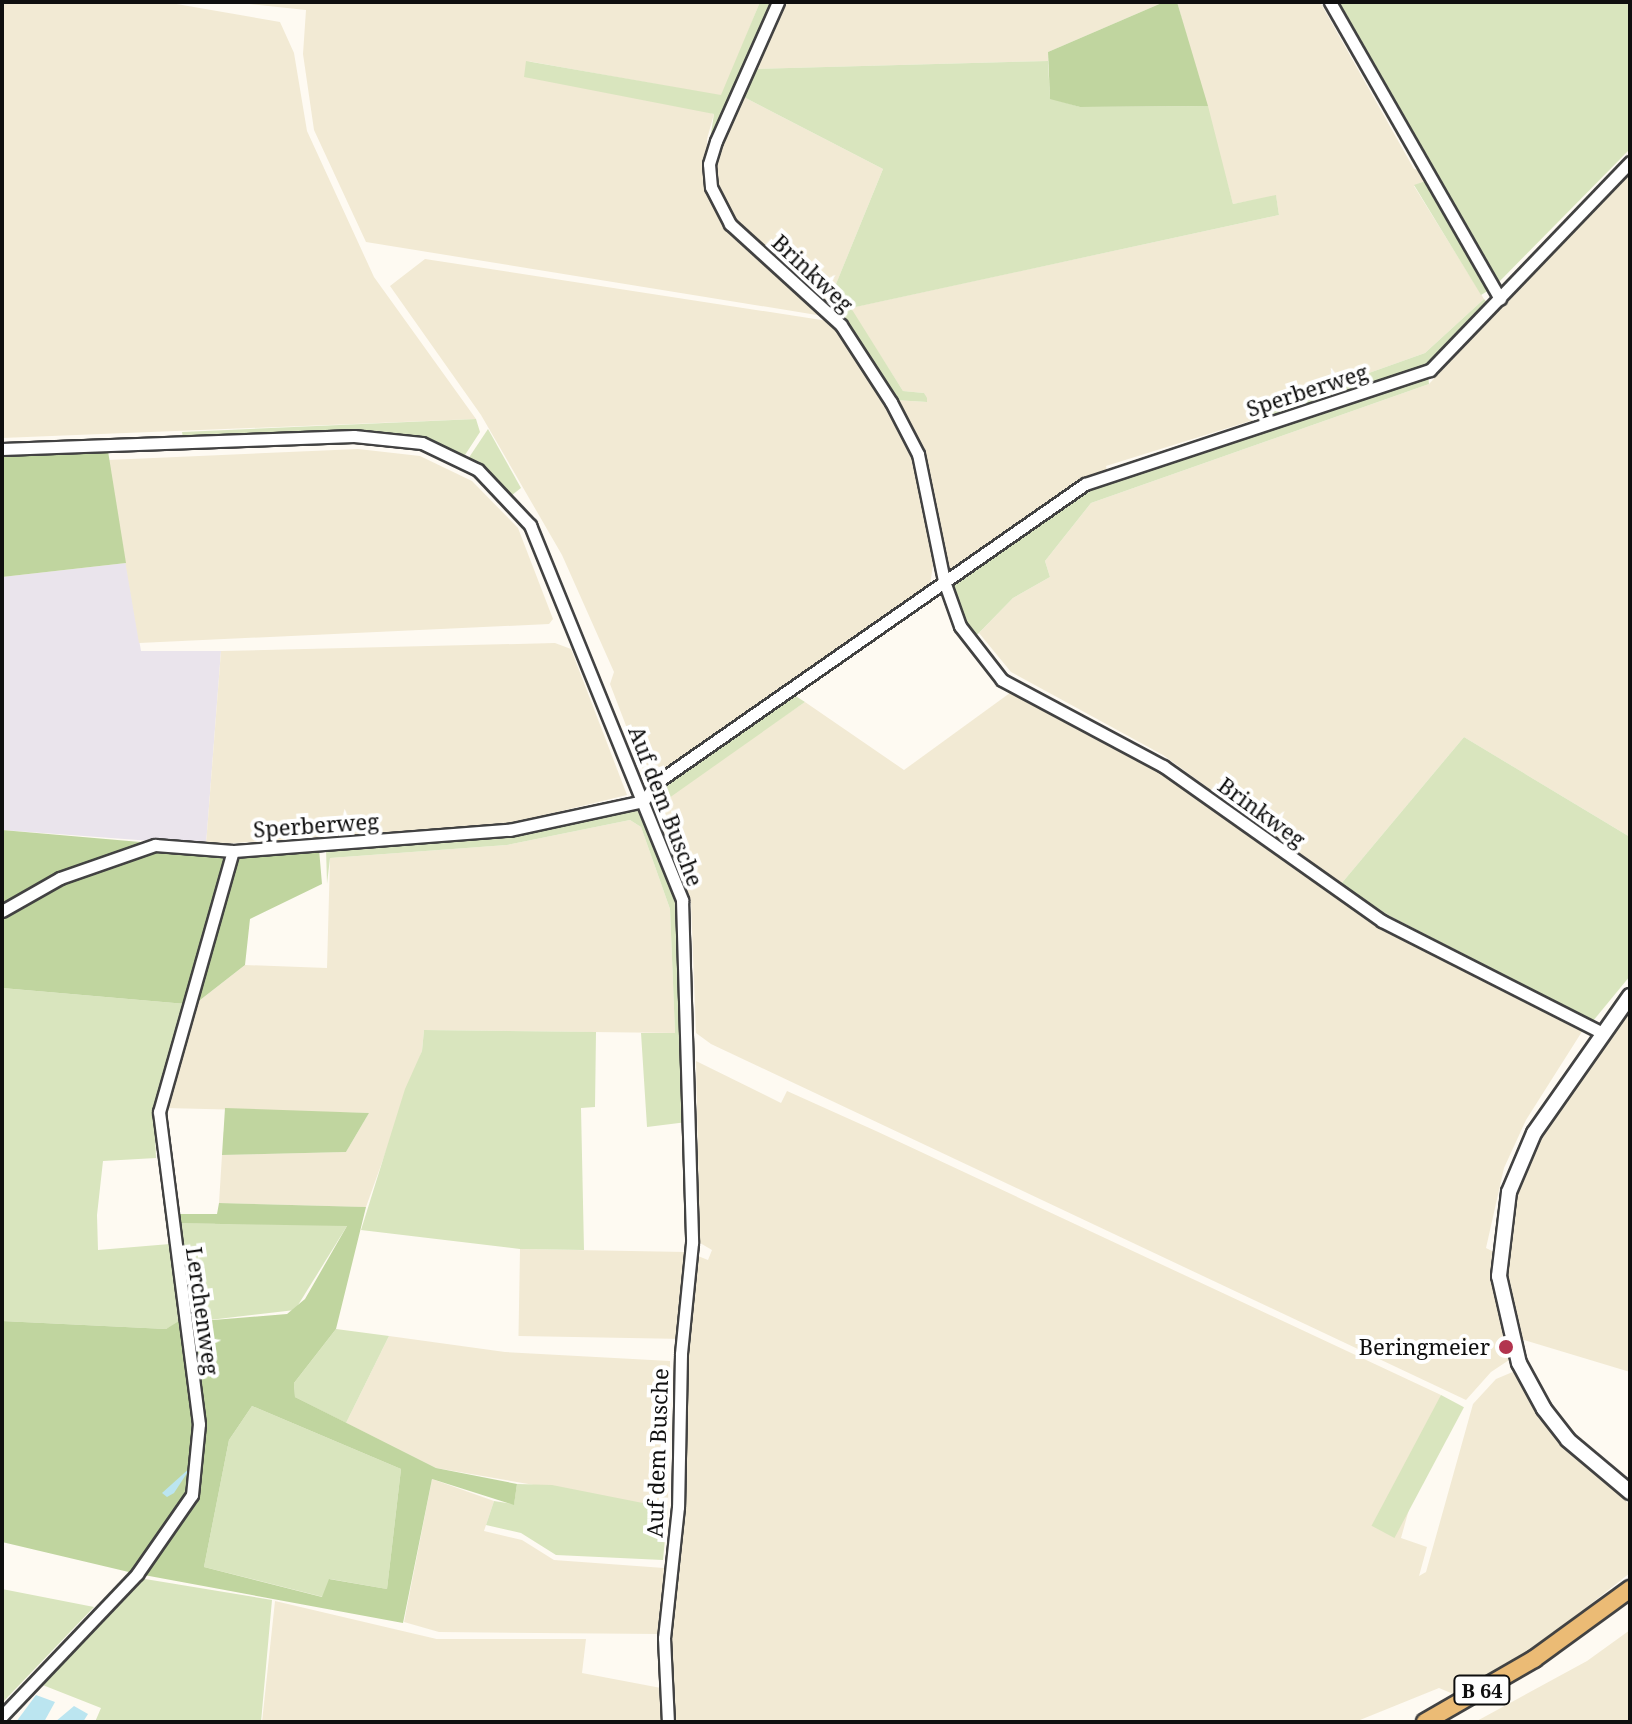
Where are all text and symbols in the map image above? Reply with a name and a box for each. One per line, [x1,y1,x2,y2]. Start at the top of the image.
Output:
street label: Brinkweg [767,229,859,317]
street label: Sperberweg [1243,358,1371,422]
street label: Auf dem Busche [623,722,709,890]
street label: Brinkweg [1213,772,1311,852]
street label: Sperberweg [252,807,380,843]
street label: Lerchenweg [181,1245,225,1377]
place label: Beringmeier [1359,1334,1490,1360]
marker: Beringmeier [1497,1338,1515,1356]
street label: Auf dem Busche [641,1368,673,1538]
road number: B 64 [1452,1674,1512,1706]

